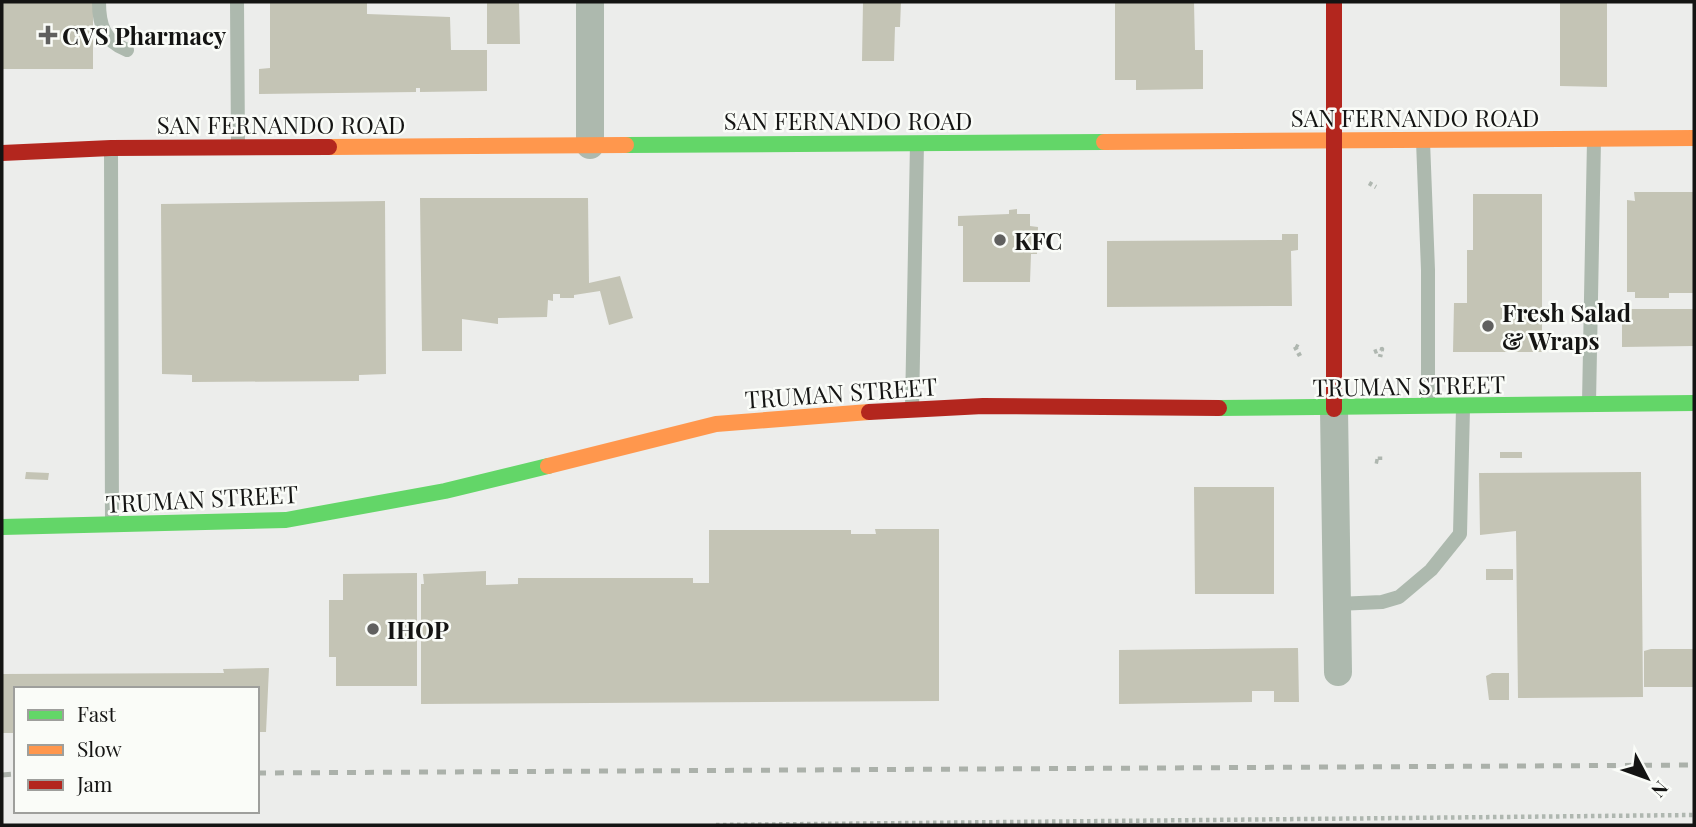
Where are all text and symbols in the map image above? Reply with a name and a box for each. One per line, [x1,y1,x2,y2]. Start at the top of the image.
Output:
place label: CVS Pharmacy [62,19,227,51]
marker: CVS Pharmacy [40,27,56,43]
street label: SAN FERNANDO ROAD [1291,101,1539,133]
street label: SAN FERNANDO ROAD [724,104,972,136]
street label: SAN FERNANDO ROAD [157,108,405,140]
place label: KFC [1014,224,1062,256]
marker: KFC [992,232,1008,248]
place label: Fresh Salad & Wraps [1502,296,1631,356]
marker: Fresh Salad & Wraps [1480,318,1496,334]
street label: TRUMAN STREET [1312,367,1506,403]
street label: TRUMAN STREET [744,369,938,415]
street label: TRUMAN STREET [105,477,299,519]
place label: IHOP [387,613,449,645]
marker: IHOP [365,621,381,637]
legend [14,687,259,813]
text: Fast [77,699,116,727]
text: Slow [77,734,122,762]
north arrow [1612,743,1682,813]
text: Jam [76,769,113,797]
text: N [1646,776,1675,804]

